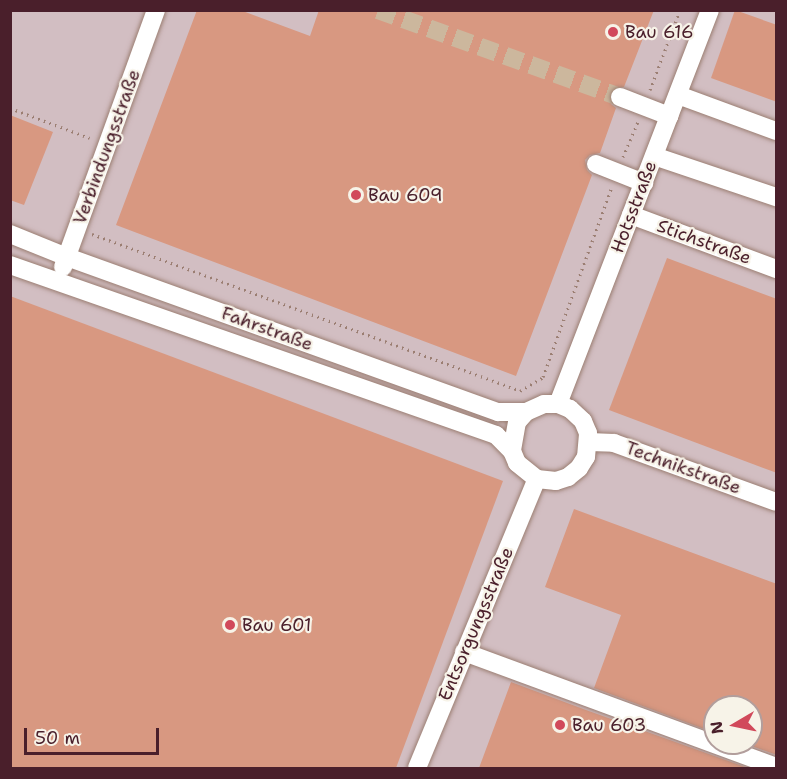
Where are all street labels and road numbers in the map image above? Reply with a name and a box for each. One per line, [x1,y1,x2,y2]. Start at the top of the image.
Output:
street label: Verbindungsstraße [69,67,145,227]
street label: Hotsstraße [607,158,661,256]
street label: Stichstraße [654,215,754,269]
street label: Fahrstraße [218,302,316,356]
street label: Technikstraße [622,437,744,499]
street label: Entsorgungsstraße [434,544,518,704]

